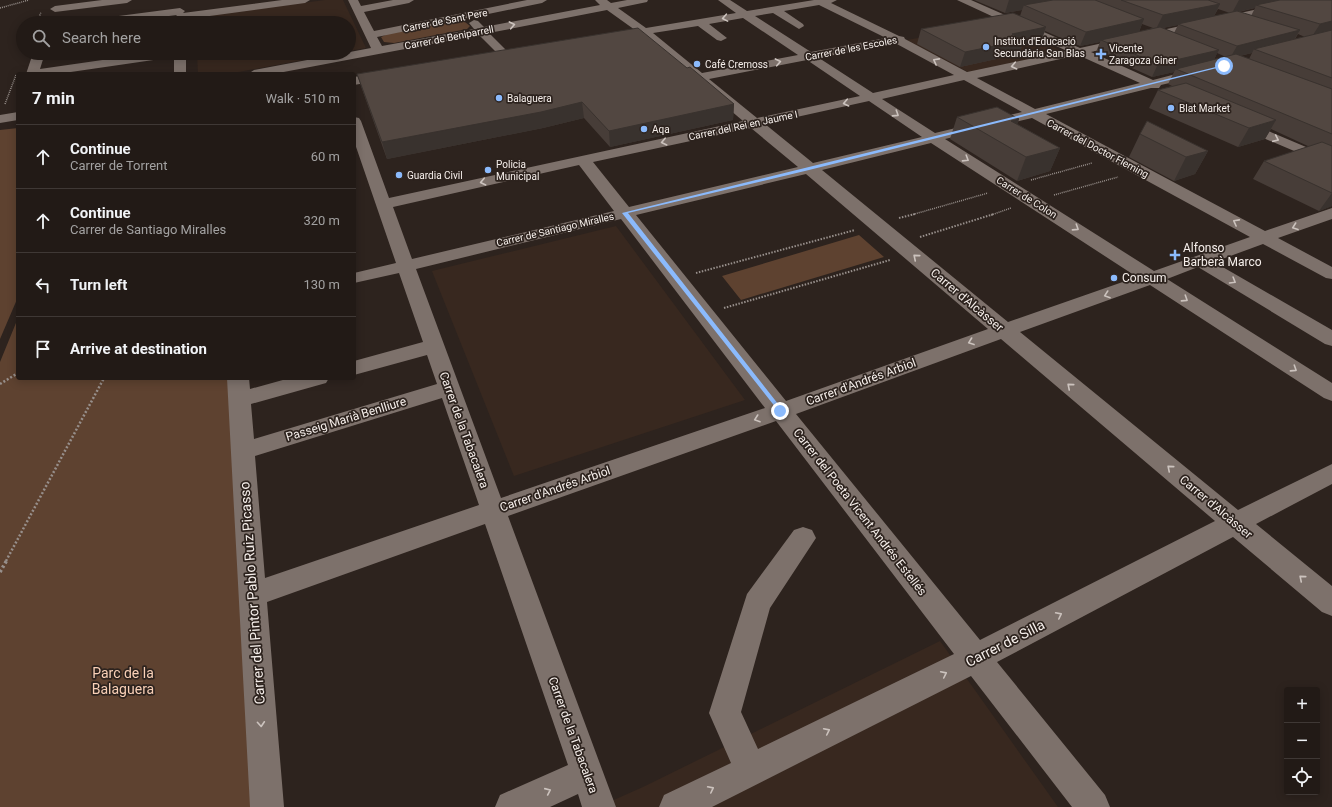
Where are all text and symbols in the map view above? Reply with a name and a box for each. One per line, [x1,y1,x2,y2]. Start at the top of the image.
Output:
street label: Carrer de Sant Pere [402,7,488,34]
one-way arrow [722,13,728,22]
search box [16,16,356,60]
one-way arrow [509,21,515,29]
street label: Carrer de Beniparrell [404,23,495,52]
icon: search [30,27,52,49]
text: Search here [62,29,141,47]
street label: Carrer de les Escoles [804,34,898,63]
place label: Institut d'Educació Secundària San Blas [994,36,1085,59]
marker: Institut d'Educació Secundària San Blas [981,42,991,52]
place label: Vicente Zaragoza Giner [1109,43,1177,66]
marker: Vicente Zaragoza Giner [1096,49,1106,59]
route start [1215,57,1233,75]
one-way arrow [775,58,781,66]
marker: Café Cremoss [692,59,702,69]
place label: Café Cremoss [705,59,768,70]
one-way arrow [933,59,941,66]
one-way arrow [1011,61,1017,69]
text: 7 min [32,88,75,108]
text: Walk · 510 m [265,91,340,106]
marker: Balaguera [494,93,504,103]
place label: Balaguera [507,93,552,104]
one-way arrow [843,98,849,106]
marker: Blat Market [1166,103,1176,113]
place label: Blat Market [1179,103,1230,114]
street label: Carrer del Rei en Jaume I [688,109,799,142]
one-way arrow [892,109,899,117]
street label: Carrer del Doctor Fleming [1045,117,1150,180]
marker: Aqa [639,124,649,134]
place label: Aqa [652,124,670,135]
one-way arrow [1272,134,1280,142]
one-way arrow [661,138,668,146]
text: Continue [70,140,131,158]
icon: ahead [32,146,54,168]
text: 60 m [311,149,340,164]
one-way arrow [962,154,969,161]
text: Carrer de Torrent [70,158,168,173]
place label: Policia Municipal [496,159,539,182]
marker: Policia Municipal [483,165,493,175]
marker: Guardia Civil [394,170,404,180]
place label: Guardia Civil [407,170,463,181]
street label: Carrer de Colon [995,174,1059,220]
one-way arrow [480,178,486,186]
text: Continue [70,204,131,222]
icon: ahead [32,210,54,232]
street label: Carrer de Santiago Miralles [495,211,615,248]
text: 320 m [303,213,340,228]
one-way arrow [1233,220,1240,227]
text: Carrer de Santiago Miralles [70,222,226,237]
one-way arrow [1292,222,1299,230]
one-way arrow [1071,224,1078,231]
place label: Alfonso Barberà Marco [1183,241,1262,269]
marker: Alfonso Barberà Marco [1170,250,1180,260]
one-way arrow [914,255,921,262]
street label: Carrer d'Alcàsser [928,266,1006,334]
place label: Consum [1122,271,1167,285]
marker: Consum [1109,273,1119,283]
icon: left [32,274,54,296]
text: Turn left [70,276,127,294]
text: 130 m [303,277,340,292]
one-way arrow [1229,277,1237,284]
one-way arrow [1104,290,1111,298]
one-way arrow [1181,294,1188,301]
icon: arrive [32,338,54,360]
one-way arrow [968,338,975,346]
text: Arrive at destination [70,340,207,358]
street label: Carrer d'Andrés Arbiol [804,356,918,408]
one-way arrow [1290,364,1297,372]
street label: Carrer de la Tabacalera [436,370,492,490]
one-way arrow [1067,383,1074,390]
street label: Passeig Marià Benlliure [284,394,408,444]
route end [771,402,789,420]
one-way arrow [753,414,760,423]
street label: Carrer del Poeta Vicent Andrés Estellés [790,426,930,598]
street label: Carrer d'Andrés Arbiol [498,464,612,514]
one-way arrow [1167,466,1174,473]
street label: Carrer d'Alcàsser [1177,473,1255,541]
street label: Carrer del Pintor Pablo Ruiz Picasso [236,481,268,705]
one-way arrow [1299,576,1307,583]
one-way arrow [1055,612,1063,619]
street label: Carrer de Silla [963,616,1047,670]
park label: Parc de la Balaguera [92,665,154,697]
one-way arrow [939,671,947,679]
street label: Carrer de la Tabacalera [545,675,601,795]
map controls [1284,687,1320,795]
button: + [1284,687,1320,723]
one-way arrow [257,721,266,727]
button: − [1284,723,1320,759]
one-way arrow [823,728,830,736]
button: locate [1284,759,1320,795]
one-way arrow [706,786,714,794]
one-way arrow [543,788,551,796]

